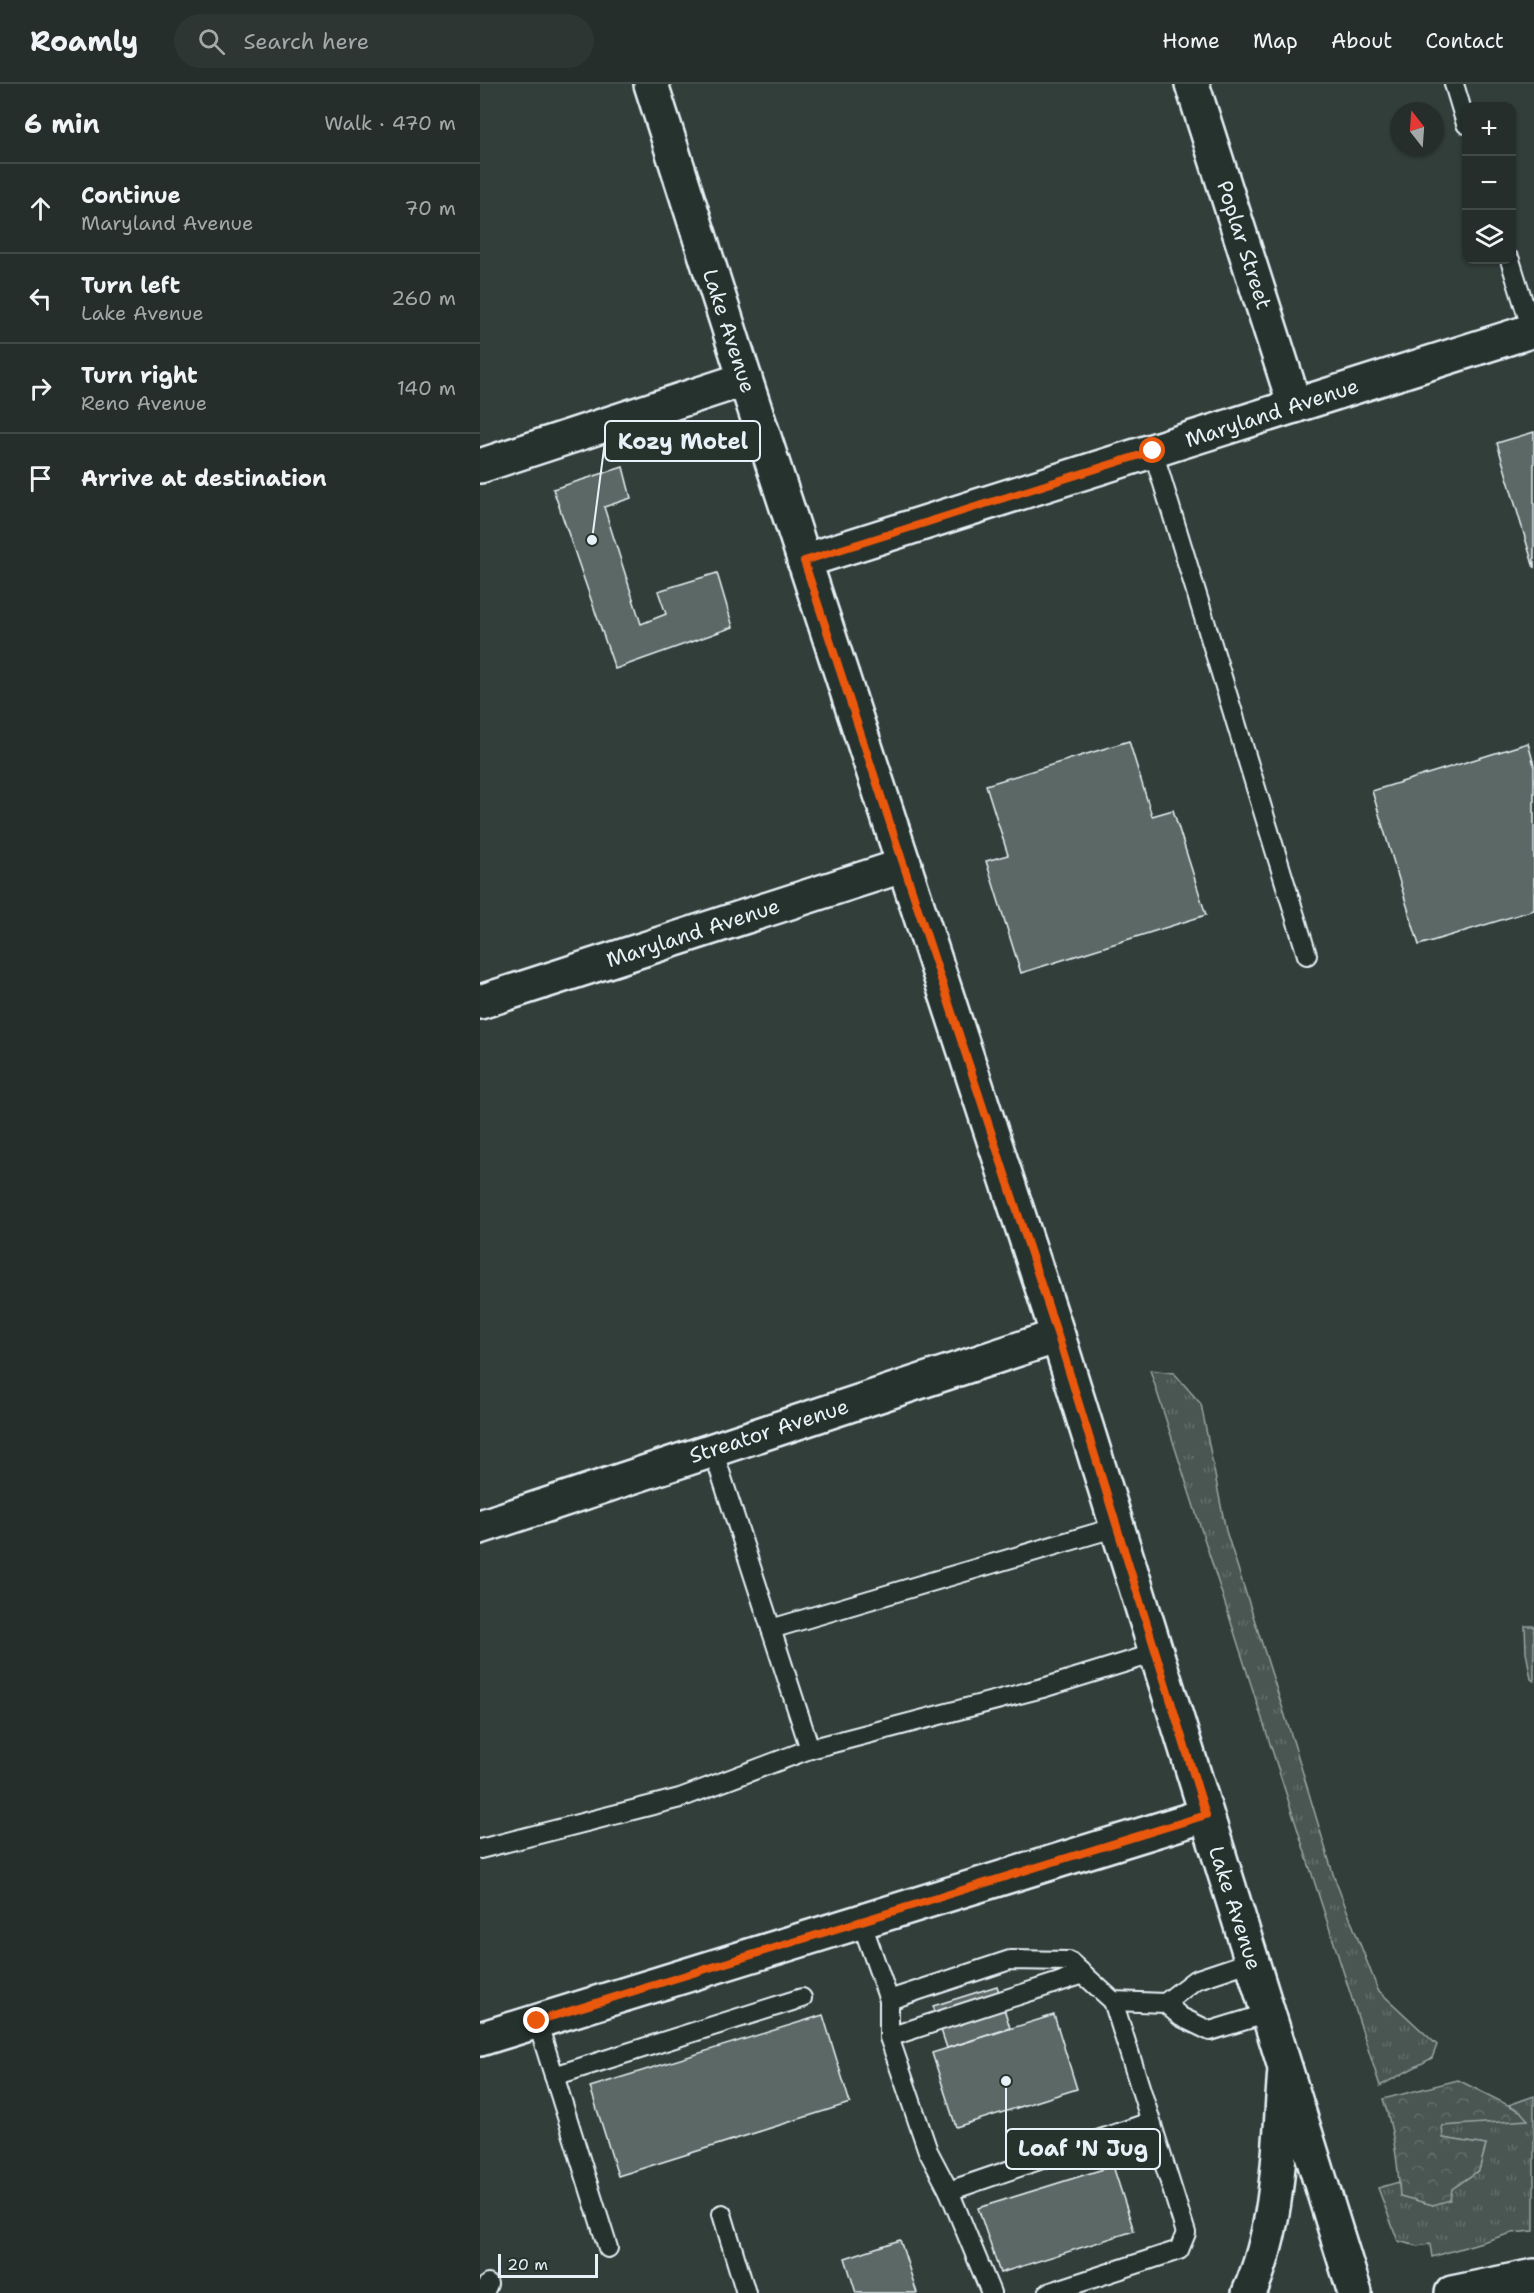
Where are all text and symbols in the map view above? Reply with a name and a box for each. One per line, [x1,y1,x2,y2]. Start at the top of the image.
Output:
search box [174,14,594,68]
text: Roamly [30,22,138,60]
icon: search [195,25,228,58]
text: Search here [243,27,369,56]
text: Home [1162,27,1220,55]
text: Map [1253,27,1298,55]
text: About [1331,27,1392,55]
text: Contact [1425,27,1504,55]
north arrow [1390,102,1444,156]
map controls [1462,102,1516,264]
button: + [1462,102,1516,156]
text: 6 min [24,106,100,141]
text: Walk · 470 m [324,110,456,136]
button: − [1462,156,1516,210]
street label: Poplar Street [1210,177,1278,313]
text: Continue [81,181,181,210]
icon: ahead [24,192,57,225]
text: 70 m [404,195,456,221]
text: Maryland Avenue [81,210,253,236]
button: layers [1462,210,1516,264]
street label: Lake Avenue [696,265,762,397]
text: Turn left [81,271,180,300]
icon: left [24,282,57,315]
text: 260 m [391,285,456,311]
text: Lake Avenue [81,300,204,326]
text: Turn right [81,361,198,390]
icon: right [24,372,57,405]
street label: Maryland Avenue [1182,372,1362,454]
text: 140 m [397,375,456,401]
text: Reno Avenue [81,390,207,416]
callout: Kozy Motel [605,421,760,461]
text: Kozy Motel [618,427,749,456]
route start [1139,437,1165,463]
icon: arrive [24,462,57,495]
text: Arrive at destination [81,464,327,493]
street label: Maryland Avenue [603,892,783,974]
street label: Streator Avenue [686,1392,852,1470]
street label: Lake Avenue [1202,1842,1268,1974]
route end [523,2007,549,2033]
callout: Loaf 'N Jug [1006,2129,1160,2169]
text: Loaf 'N Jug [1018,2134,1148,2163]
scale bar [498,2251,598,2278]
text: 20 m [507,2254,548,2275]

